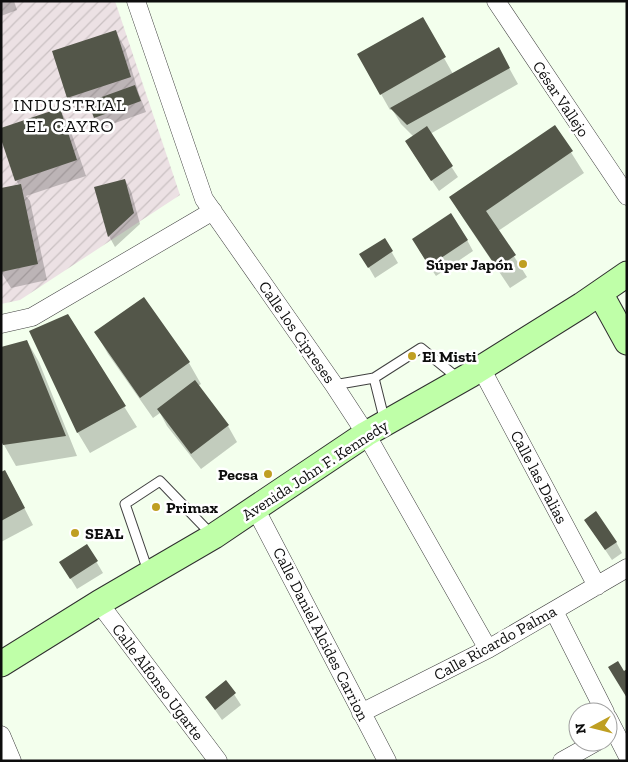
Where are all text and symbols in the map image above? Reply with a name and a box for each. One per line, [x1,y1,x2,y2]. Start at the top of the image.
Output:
street label: César Vallejo [529,57,593,141]
district label: INDUSTRIAL EL CAYRO [13,94,127,137]
place label: Súper Japón [426,255,514,274]
marker: Súper Japón [517,258,529,270]
street label: Calle los Cipreses [255,277,339,387]
place label: El Misti [422,347,477,366]
marker: El Misti [406,350,418,362]
street label: Avenida John F. Kennedy [238,415,392,524]
street label: Calle las Dalias [506,427,572,527]
place label: Pecsa [218,465,258,484]
marker: Pecsa [262,468,274,480]
place label: Primax [166,498,219,517]
marker: Primax [150,501,162,513]
place label: SEAL [85,524,123,543]
marker: SEAL [69,527,81,539]
street label: Calle Daniel Alcides Carrion [269,544,373,725]
street label: Calle Ricardo Palma [430,601,560,685]
street label: Calle Alfonso Ugarte [108,620,208,744]
north arrow [568,702,618,752]
text: N [571,722,590,735]

